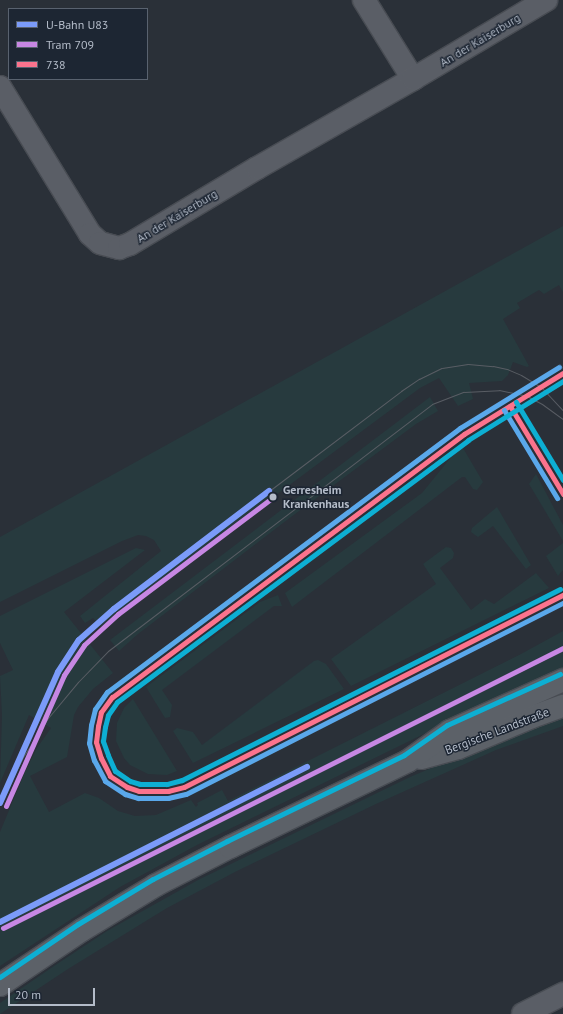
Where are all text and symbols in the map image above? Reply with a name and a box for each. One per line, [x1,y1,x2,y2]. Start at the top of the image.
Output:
legend [8,8,148,80]
street label: An der Kaiserburg [437,10,523,70]
text: U-Bahn U83 [46,17,108,32]
text: Tram 709 [46,37,94,52]
text: 738 [46,57,66,72]
street label: An der Kaiserburg [134,186,220,246]
place label: Gerresheim Krankenhaus [283,483,349,511]
marker: Gerresheim Krankenhaus [266,490,280,504]
street label: Bergische Landstraße [443,704,551,758]
scale bar [10,980,97,1006]
text: 20 m [15,987,41,1002]

